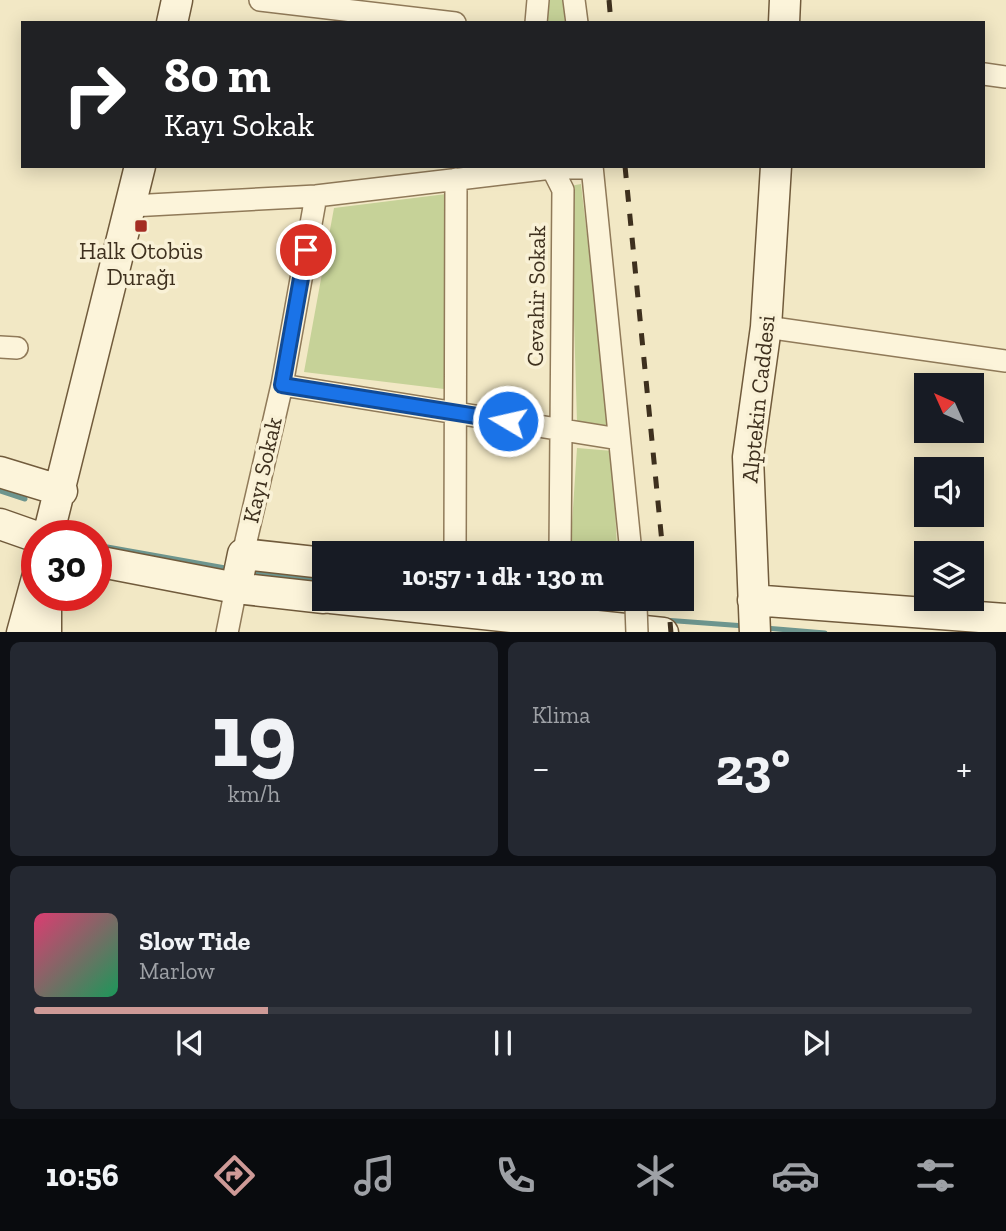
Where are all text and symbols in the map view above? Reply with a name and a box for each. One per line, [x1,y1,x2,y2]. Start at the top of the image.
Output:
text: 80 m [164,46,271,105]
icon: right [49,49,140,140]
text: Kayı Sokak [164,106,314,144]
marker: Halk Otobüs Durağı [133,218,149,234]
pin [276,220,336,280]
street label: Cevahir Sokak [521,225,551,367]
icon: arrive [287,231,325,269]
place label: Halk Otobüs Durağı [79,237,203,291]
street label: Alptekin Caddesi [735,314,781,484]
north arrow [914,373,984,443]
map controls [914,373,984,611]
position arrow [471,384,545,458]
street label: Kayı Sokak [236,414,288,526]
button: sound [914,457,984,527]
speed limit sign: 30 [21,520,112,611]
button: layers [914,541,984,611]
text: 10:57 · 1 dk · 130 m [402,560,604,592]
text: 19 [211,680,297,789]
text: Klima [532,701,590,729]
text: 23° [716,736,790,798]
text: − [532,745,550,791]
text: + [956,745,972,791]
text: km/h [228,780,280,808]
text: Slow Tide [139,925,250,957]
text: Marlow [139,957,215,985]
icon: previous [171,1024,209,1062]
icon: pause [484,1024,522,1062]
icon: next [797,1024,835,1062]
icon: directions [210,1151,259,1200]
icon: music [350,1151,399,1200]
icon: phone [491,1151,540,1200]
icon: climate [631,1151,680,1200]
icon: car [771,1151,820,1200]
icon: filters [911,1151,960,1200]
text: 10:56 [46,1156,119,1194]

